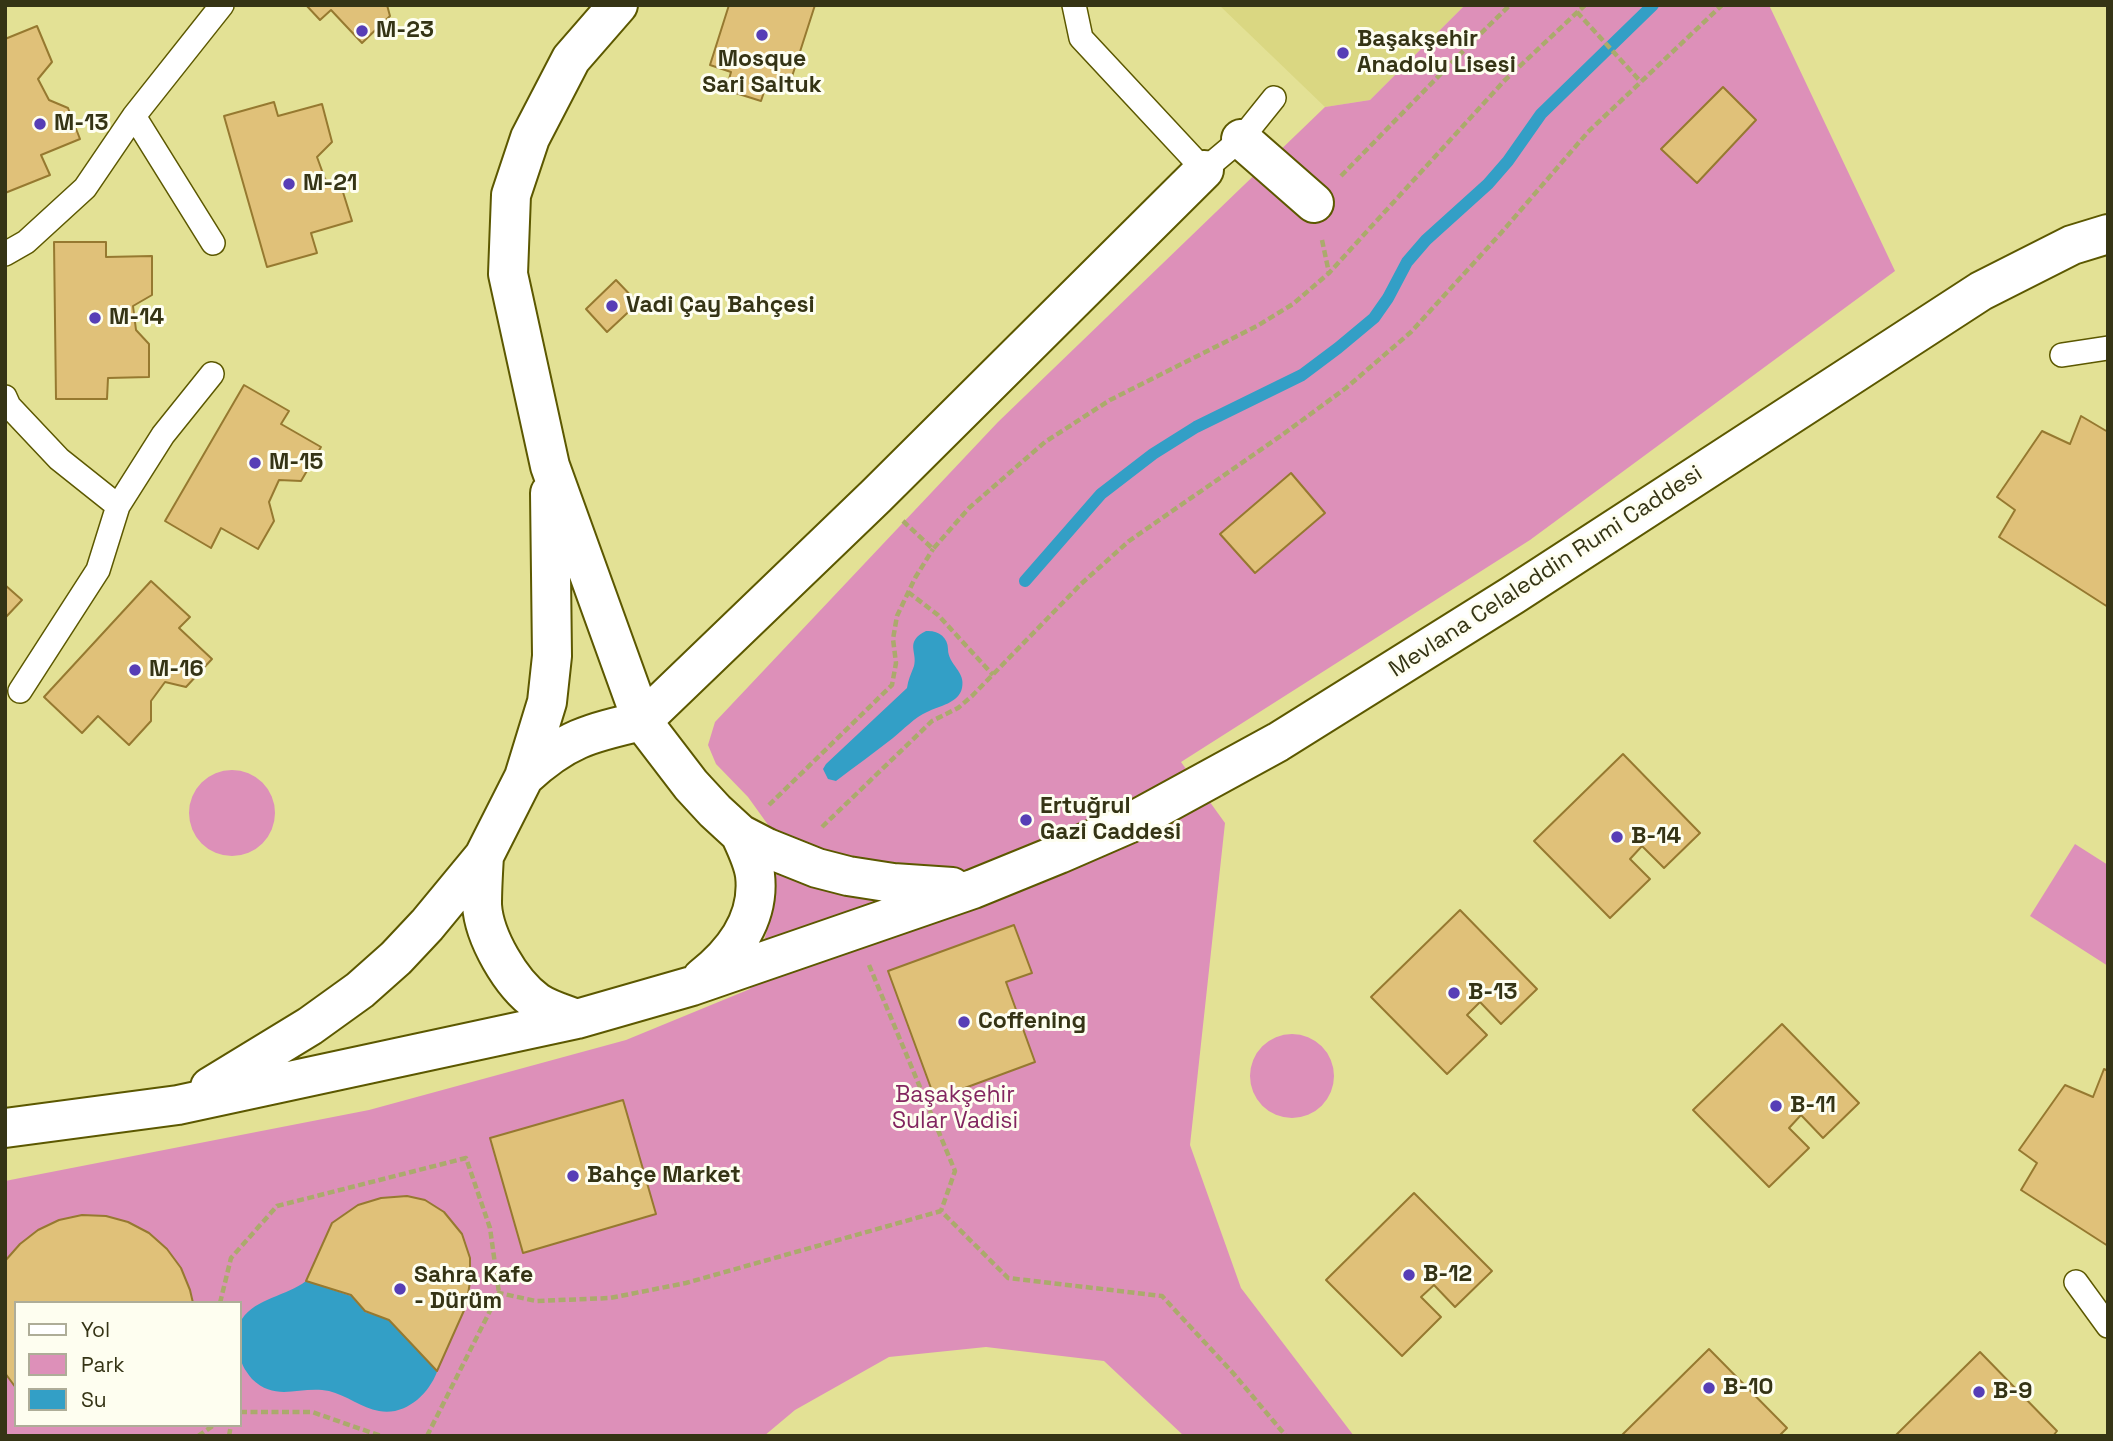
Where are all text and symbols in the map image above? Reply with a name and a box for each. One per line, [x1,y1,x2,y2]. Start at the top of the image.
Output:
place label: M-23 [376,17,434,45]
marker: M-23 [354,23,370,39]
place label: Başakşehir Anadolu Lisesi [1357,26,1516,80]
marker: Mosque Sari Saltuk [754,27,770,43]
marker: Başakşehir Anadolu Lisesi [1335,45,1351,61]
place label: Mosque Sari Saltuk [702,46,822,100]
place label: M-13 [54,110,109,138]
marker: M-13 [32,116,48,132]
place label: M-21 [303,170,357,198]
marker: M-21 [281,176,297,192]
place label: Vadi Çay Bahçesi [626,292,815,320]
marker: Vadi Çay Bahçesi [604,298,620,314]
place label: M-14 [109,304,164,332]
marker: M-14 [87,310,103,326]
place label: M-15 [269,449,323,477]
marker: M-15 [247,455,263,471]
street label: Mevlana Celaleddin Rumi Caddesi [1384,460,1708,684]
place label: M-16 [149,656,204,684]
marker: M-16 [127,662,143,678]
place label: Ertuğrul Gazi Caddesi [1040,793,1181,847]
marker: Ertuğrul Gazi Caddesi [1018,812,1034,828]
place label: B-14 [1631,823,1681,851]
marker: B-14 [1609,829,1625,845]
place label: B-13 [1468,979,1518,1007]
marker: B-13 [1446,985,1462,1001]
place label: Coffening [978,1008,1086,1036]
marker: Coffening [956,1014,972,1030]
park label: Başakşehir Sular Vadisi [892,1082,1018,1136]
place label: B-11 [1790,1092,1836,1120]
marker: B-11 [1768,1098,1784,1114]
place label: Bahçe Market [587,1162,741,1190]
marker: Bahçe Market [565,1168,581,1184]
place label: B-12 [1423,1261,1472,1289]
place label: Sahra Kafe - Dürüm [414,1262,533,1316]
marker: B-12 [1401,1267,1417,1283]
marker: Sahra Kafe - Dürüm [392,1281,408,1297]
legend [14,1301,242,1427]
text: Yol [81,1316,110,1343]
text: Park [81,1351,125,1378]
place label: B-10 [1723,1374,1774,1402]
place label: B-9 [1993,1378,2032,1406]
marker: B-10 [1701,1380,1717,1396]
marker: B-9 [1971,1384,1987,1400]
text: Su [81,1386,107,1413]

